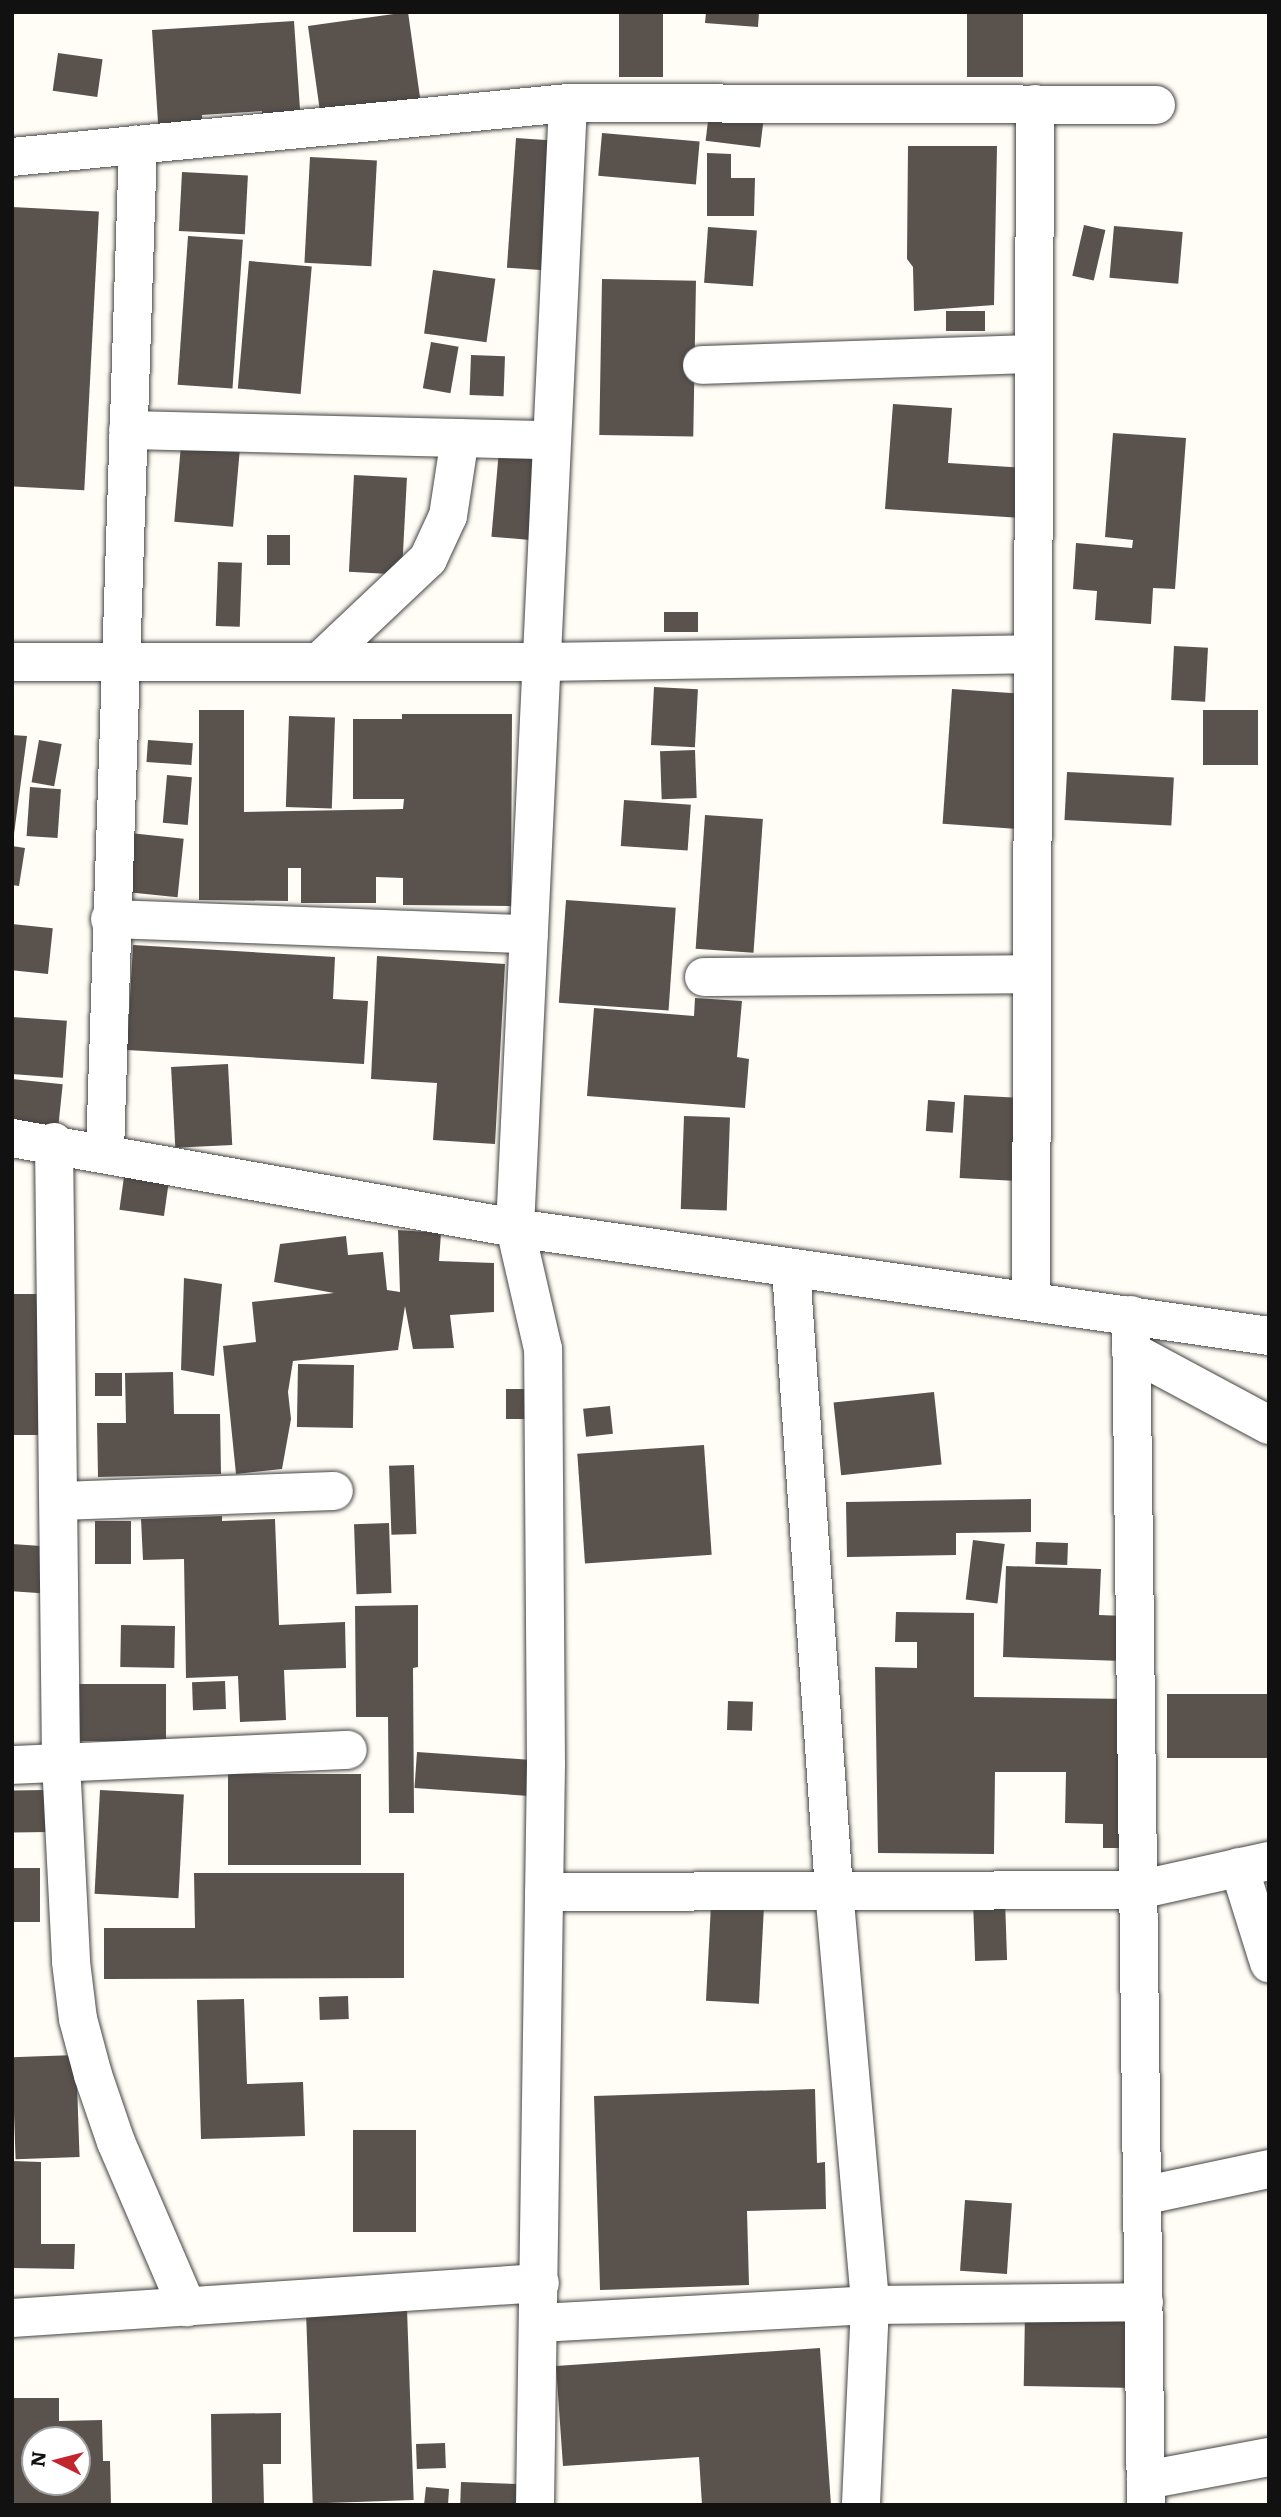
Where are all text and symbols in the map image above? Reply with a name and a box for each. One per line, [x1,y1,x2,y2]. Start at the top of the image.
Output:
north arrow [21,2426,91,2496]
text: N [22,2450,52,2468]

